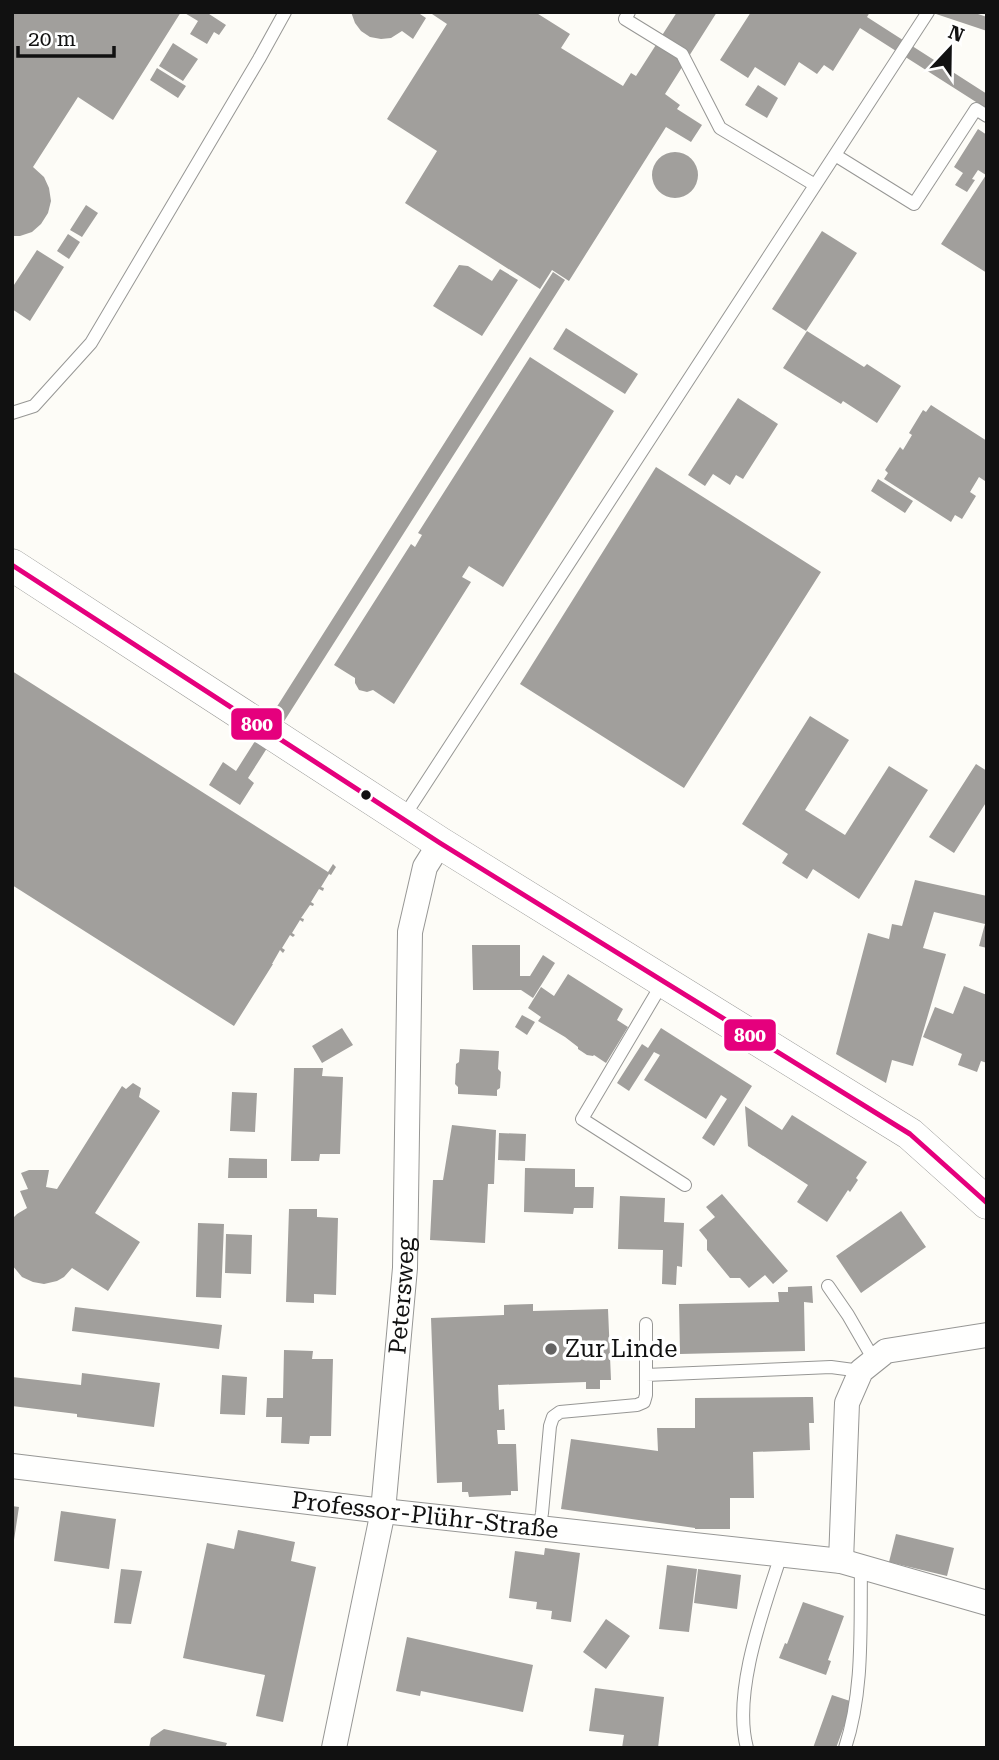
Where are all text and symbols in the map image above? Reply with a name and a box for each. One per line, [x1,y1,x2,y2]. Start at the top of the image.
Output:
scale bar [18,14,114,58]
north arrow [915,14,985,84]
text: N [945,20,968,47]
text: 20 m [28,27,76,51]
line badge: 800 [230,707,283,741]
text: 800 [241,713,273,736]
unlabelled marker [359,788,373,802]
line badge: 800 [723,1018,777,1052]
text: 800 [734,1024,766,1047]
street label: Petersweg [383,1237,419,1356]
place label: Zur Linde [565,1335,677,1363]
marker: Zur Linde [543,1341,559,1357]
street label: Professor-Plühr-Straße [290,1486,560,1544]

